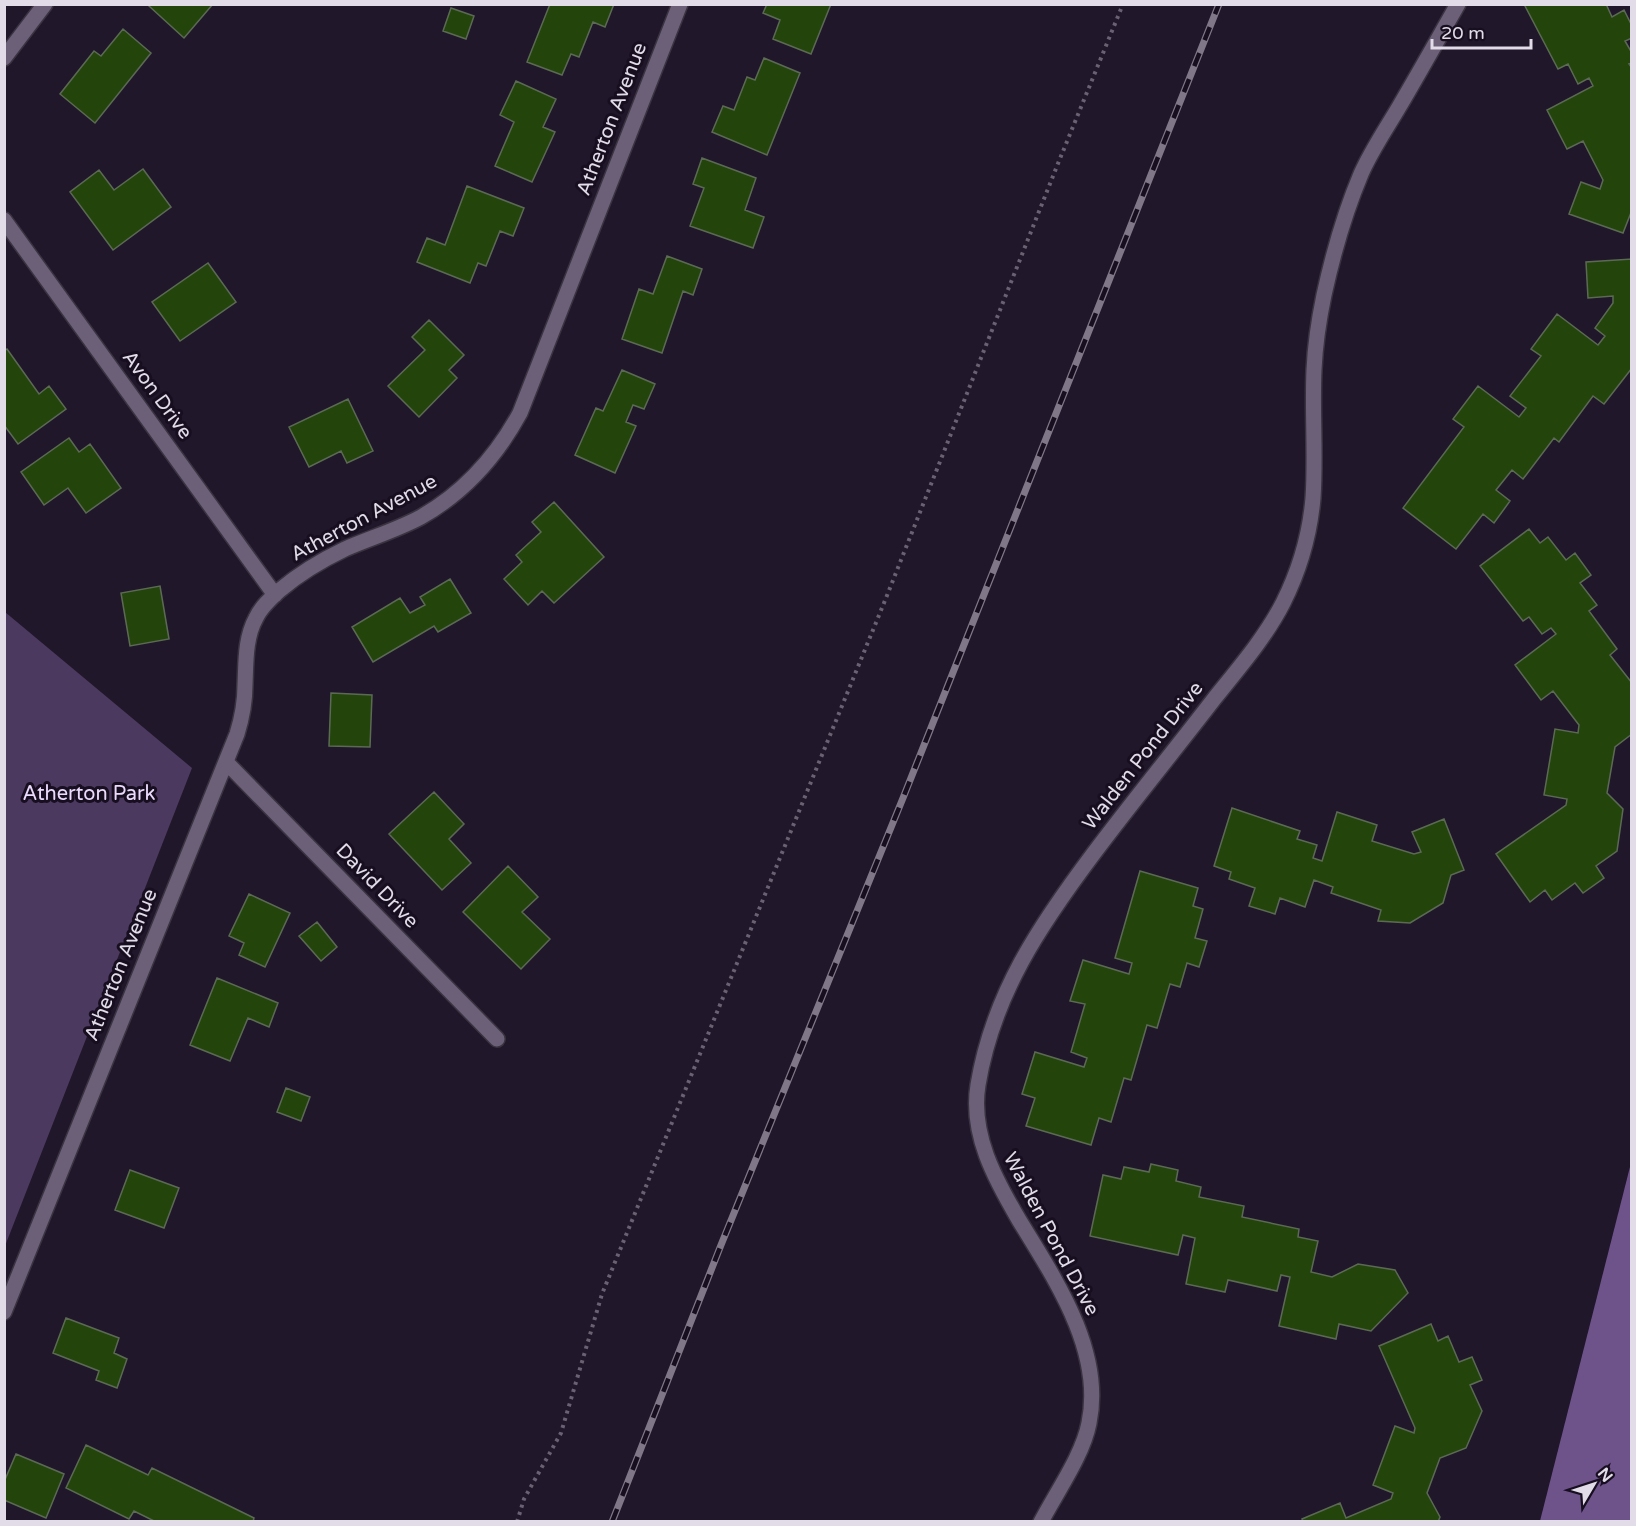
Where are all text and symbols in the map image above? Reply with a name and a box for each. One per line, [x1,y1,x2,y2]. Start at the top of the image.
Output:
scale bar [1432,12,1531,50]
text: 20 m [1441,22,1485,44]
street label: Atherton Avenue [572,39,652,199]
street label: Avon Drive [117,346,197,444]
street label: Atherton Avenue [287,469,441,567]
street label: Walden Pond Drive [1078,677,1208,835]
park label: Atherton Park [22,782,156,806]
street label: David Drive [331,839,423,933]
street label: Atherton Avenue [80,885,162,1045]
street label: Walden Pond Drive [998,1148,1104,1320]
north arrow [1564,1454,1624,1514]
text: N [1593,1464,1617,1486]

